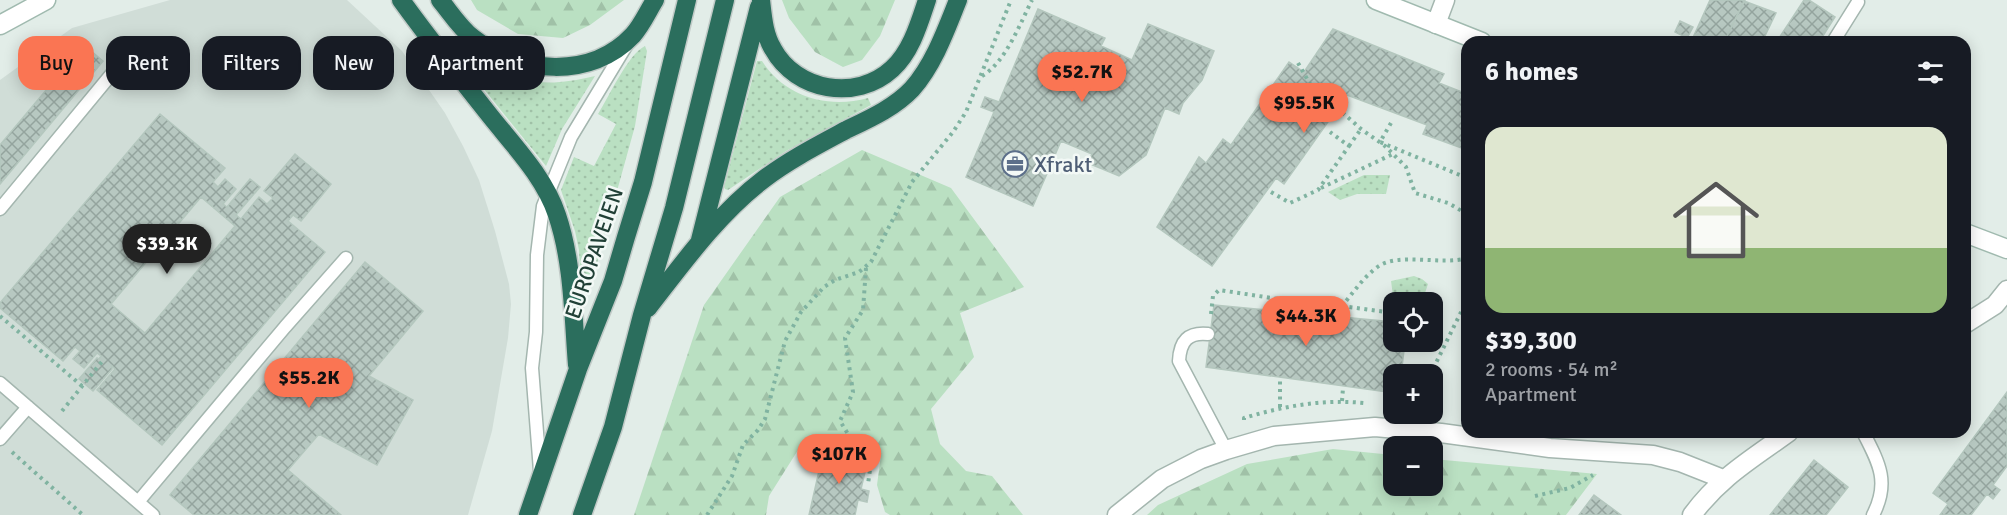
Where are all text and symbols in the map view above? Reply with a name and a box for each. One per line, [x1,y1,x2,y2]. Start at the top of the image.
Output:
chip: Buy [18,36,94,90]
chip: Rent [106,36,190,90]
chip: Filters [202,36,301,90]
chip: New [313,36,394,90]
chip: Apartment [406,36,545,90]
pin: $52.7K [1033,52,1131,103]
text: 6 homes [1485,56,1578,88]
icon: filters [1914,56,1947,89]
text: $52.7K [1051,59,1113,84]
pin: $95.5K [1255,83,1353,134]
text: $95.5K [1273,90,1335,115]
office icon: Xfrakt [1000,149,1030,179]
place label: Xfrakt [1034,151,1092,178]
icon: home [1662,166,1770,274]
street label: EUROPAVEIEN [559,184,629,322]
pin: $39.3K [118,224,216,275]
text: $39.3K [136,231,198,256]
map controls [1383,292,1443,496]
button: locate [1383,292,1443,352]
pin: $44.3K [1257,296,1355,347]
text: $44.3K [1275,303,1337,328]
text: $39,300 [1485,325,1577,357]
text: 2 rooms · 54 m² [1485,357,1618,382]
pin: $55.2K [260,358,358,409]
button: + [1383,364,1443,424]
text: $55.2K [278,365,340,390]
text: Apartment [1485,382,1577,407]
pin: $107K [797,434,881,485]
button: − [1383,436,1443,496]
text: $107K [811,441,867,466]

